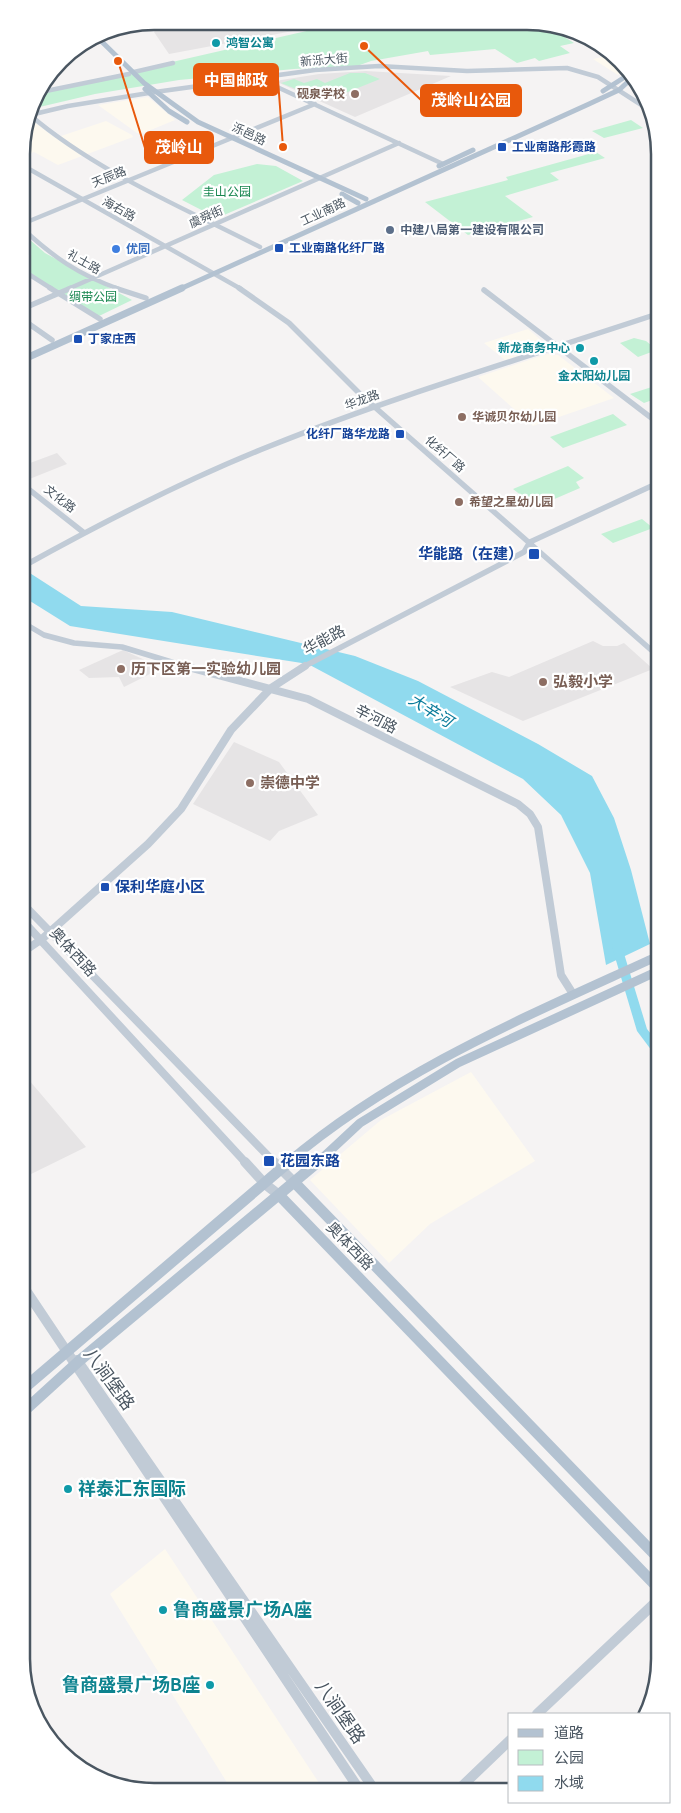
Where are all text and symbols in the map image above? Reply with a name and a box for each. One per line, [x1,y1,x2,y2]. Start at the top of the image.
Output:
place label: 鸿智公寓 [226,36,274,49]
marker: 鸿智公寓 [210,37,222,49]
street label: 新泺大街 [299,51,348,68]
callout: 中国邮政 [194,64,278,95]
text: 中国邮政 [204,71,268,89]
callout: 茂岭山公园 [421,85,521,116]
place label: 砚泉学校 [297,87,345,100]
marker: 砚泉学校 [349,88,361,100]
text: 茂岭山公园 [431,91,511,109]
street label: 泺邑路 [230,120,268,147]
callout: 茂岭山 [145,132,213,163]
text: 茂岭山 [155,138,203,156]
place label: 工业南路彤霞路 [512,140,596,153]
marker: 工业南路彤霞路 [496,141,508,153]
street label: 天辰路 [90,164,128,189]
park label: 圭山公园 [203,185,251,198]
street label: 海右路 [100,194,138,223]
street label: 工业南路 [298,196,347,228]
street label: 虞舜街 [187,203,225,230]
place label: 中建八局第一建设有限公司 [400,223,544,236]
marker: 中建八局第一建设有限公司 [384,224,396,236]
place label: 工业南路化纤厂路 [289,241,385,254]
place label: 优同 [126,242,150,255]
marker: 工业南路化纤厂路 [273,242,285,254]
marker: 优同 [110,243,122,255]
street label: 礼士路 [65,247,103,276]
park label: 绸带公园 [69,290,117,303]
place label: 丁家庄西 [88,332,136,345]
marker: 丁家庄西 [72,333,84,345]
place label: 新龙商务中心 [498,341,570,354]
marker: 新龙商务中心 [574,342,586,354]
marker: 金太阳幼儿园 [588,355,600,367]
place label: 金太阳幼儿园 [558,369,630,382]
street label: 华龙路 [343,387,381,412]
place label: 华诚贝尔幼儿园 [472,410,556,423]
marker: 华诚贝尔幼儿园 [456,411,468,423]
place label: 化纤厂路华龙路 [306,427,390,440]
marker: 化纤厂路华龙路 [394,428,406,440]
street label: 化纤厂路 [423,433,468,474]
street label: 文化路 [42,482,78,515]
place label: 希望之星幼儿园 [469,495,553,508]
marker: 希望之星幼儿园 [453,496,465,508]
place label: 华能路（在建） [418,545,523,562]
marker: 华能路（在建） [527,547,541,561]
street label: 华能路 [300,621,348,658]
place label: 历下区第一实验幼儿园 [131,660,281,677]
marker: 历下区第一实验幼儿园 [115,663,127,675]
place label: 弘毅小学 [553,673,613,690]
marker: 弘毅小学 [537,676,549,688]
water label: 大辛河 [406,690,459,732]
street label: 辛河路 [352,701,400,736]
place label: 崇德中学 [260,774,320,791]
marker: 崇德中学 [244,777,256,789]
place label: 保利华庭小区 [115,878,205,895]
marker: 保利华庭小区 [99,881,111,893]
street label: 奥体西路 [47,924,100,979]
place label: 花园东路 [280,1152,340,1169]
marker: 花园东路 [262,1154,276,1168]
street label: 奥体西路 [323,1218,377,1273]
street label: 八涧堡路 [81,1343,139,1413]
place label: 祥泰汇东国际 [78,1478,186,1498]
marker: 祥泰汇东国际 [62,1483,74,1495]
place label: 鲁商盛景广场A座 [173,1599,312,1619]
marker: 鲁商盛景广场A座 [157,1604,169,1616]
place label: 鲁商盛景广场B座 [62,1674,200,1694]
street label: 八涧堡路 [312,1676,370,1747]
marker: 鲁商盛景广场B座 [204,1679,216,1691]
legend [508,1713,671,1803]
text: 道路 [554,1724,584,1741]
text: 公园 [554,1749,584,1766]
text: 水域 [554,1774,584,1791]

